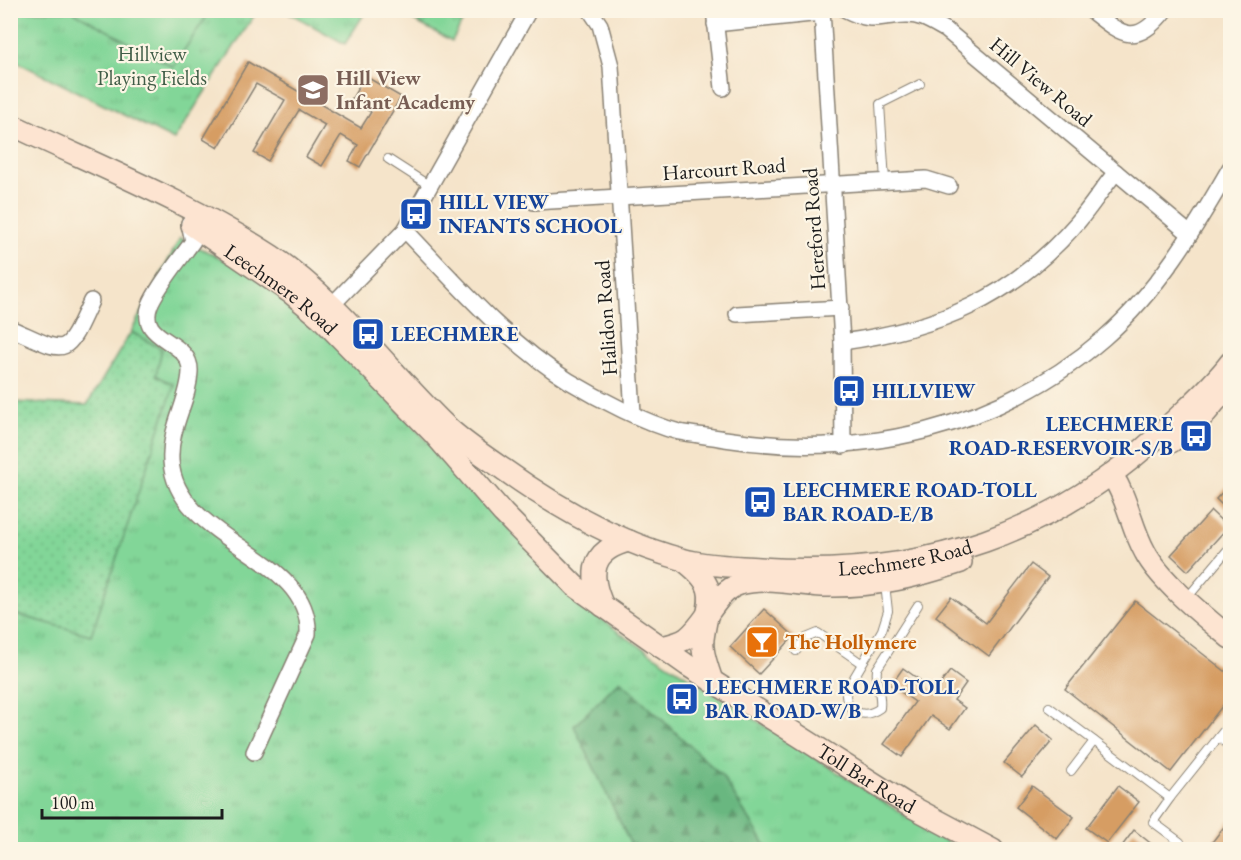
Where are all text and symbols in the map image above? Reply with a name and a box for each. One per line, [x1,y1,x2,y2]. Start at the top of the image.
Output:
street label: Hill View Road [984,31,1099,133]
park label: Hillview Playing Fields [97,40,207,91]
place label: Hill View Infant Academy [336,64,476,115]
school or university icon: Hill View Infant Academy [295,72,331,108]
street label: Harcourt Road [661,151,787,186]
street label: Hereford Road [796,166,831,291]
place label: HILL VIEW INFANTS SCHOOL [439,188,623,239]
bus stop icon: HILL VIEW INFANTS SCHOOL [398,196,434,232]
street label: Leechmere Road [219,237,344,341]
street label: Halidon Road [588,259,623,377]
bus stop icon: LEECHMERE [350,316,386,352]
place label: LEECHMERE [391,320,519,347]
bus stop icon: HILLVIEW [831,373,867,409]
place label: HILLVIEW [872,377,976,404]
place label: LEECHMERE ROAD-RESERVOIR-S/B [949,410,1173,461]
bus stop icon: LEECHMERE ROAD-RESERVOIR-S/B [1178,418,1214,454]
place label: LEECHMERE ROAD-TOLL BAR ROAD-E/B [783,476,1038,527]
bus stop icon: LEECHMERE ROAD-TOLL BAR ROAD-E/B [742,484,778,520]
street label: Leechmere Road [837,532,976,582]
bar icon: The Hollymere [744,624,780,660]
place label: The Hollymere [785,628,917,655]
place label: LEECHMERE ROAD-TOLL BAR ROAD-W/B [705,673,960,724]
bus stop icon: LEECHMERE ROAD-TOLL BAR ROAD-W/B [664,681,700,717]
street label: Toll Bar Road [812,737,921,820]
scale bar [42,782,222,820]
text: 100 m [51,791,95,814]

